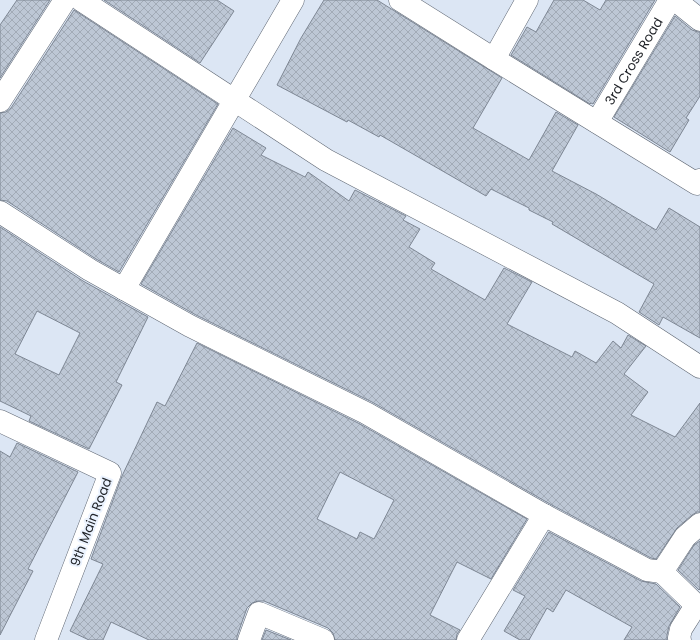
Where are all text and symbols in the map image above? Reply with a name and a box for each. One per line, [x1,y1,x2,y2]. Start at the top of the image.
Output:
street label: 3rd Cross Road [600,14,667,108]
street label: 9th Main Road [65,475,117,569]

